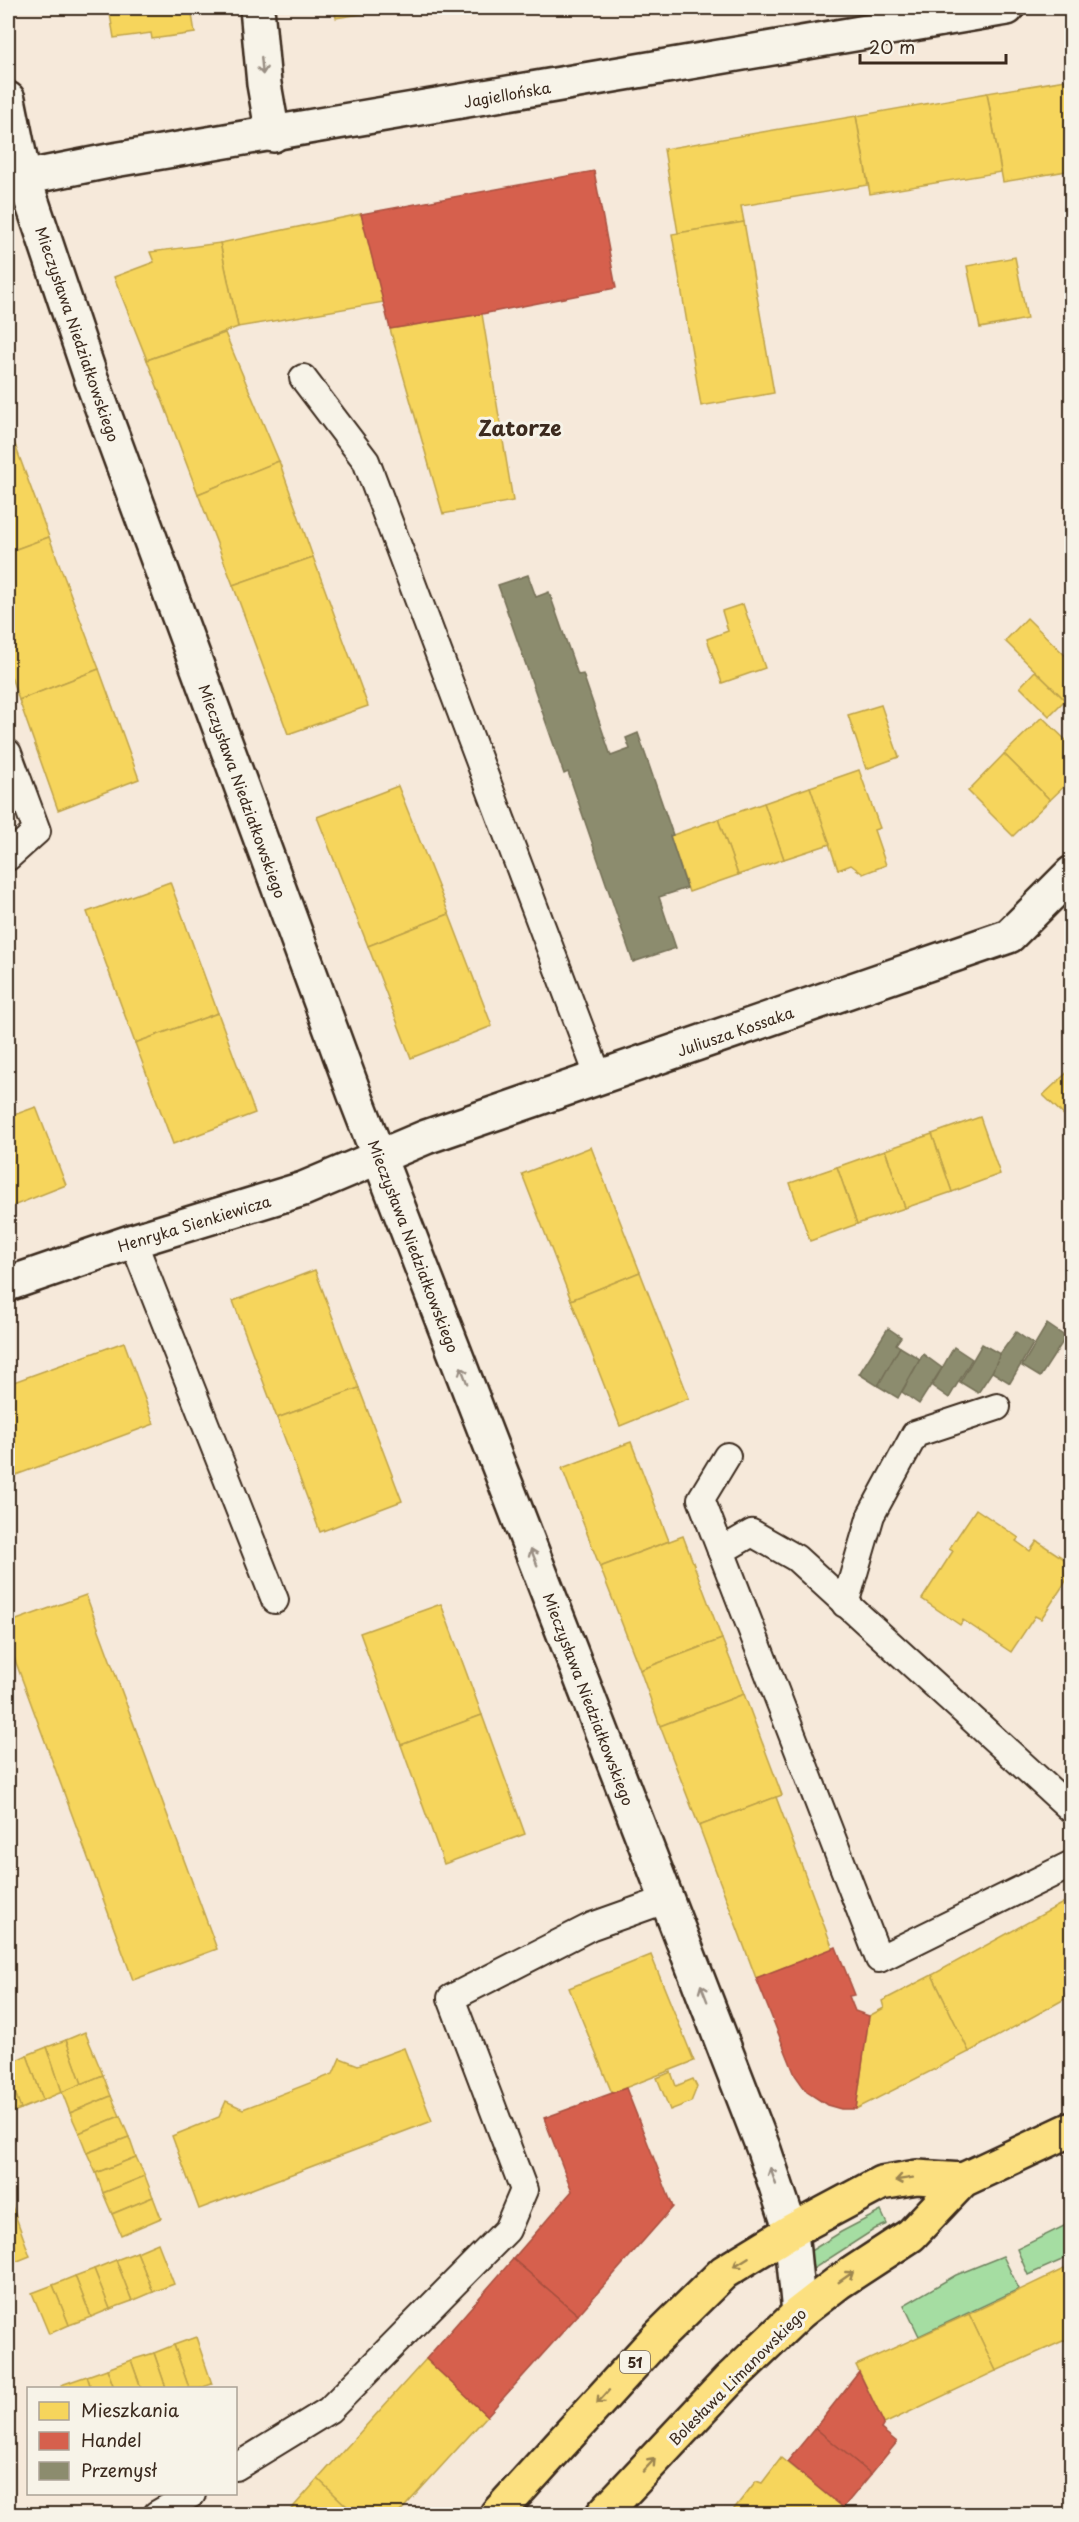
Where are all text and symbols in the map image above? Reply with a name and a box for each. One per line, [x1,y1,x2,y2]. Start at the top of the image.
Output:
scale bar [860,27,1006,65]
text: 20 m [869,33,915,60]
one-way arrow [257,55,268,75]
street label: Jagiellońska [462,75,553,113]
street label: Mieczysława Niedziałkowskiego [30,223,126,445]
district label: Zatorze [478,411,562,443]
street label: Mieczysława Niedziałkowskiego [194,681,292,901]
street label: Juliusza Kossaka [674,1000,797,1062]
street label: Mieczysława Niedziałkowskiego [363,1136,465,1356]
street label: Henryka Sienkiewicza [115,1189,274,1257]
one-way arrow [458,1366,469,1385]
one-way arrow [528,1548,539,1567]
street label: Mieczysława Niedziałkowskiego [538,1589,640,1809]
one-way arrow [697,1984,708,2003]
one-way arrow [766,2167,777,2186]
one-way arrow [895,2174,915,2185]
one-way arrow [733,2256,750,2268]
one-way arrow [837,2271,854,2283]
street label: Bolesława Limanowskiego [663,2302,811,2450]
road number: 51 [620,2351,650,2373]
legend [27,2387,237,2495]
one-way arrow [596,2390,610,2405]
text: Mieszkania [81,2396,179,2423]
text: Handel [81,2426,142,2453]
text: Przemysł [81,2456,157,2483]
one-way arrow [642,2458,656,2473]

